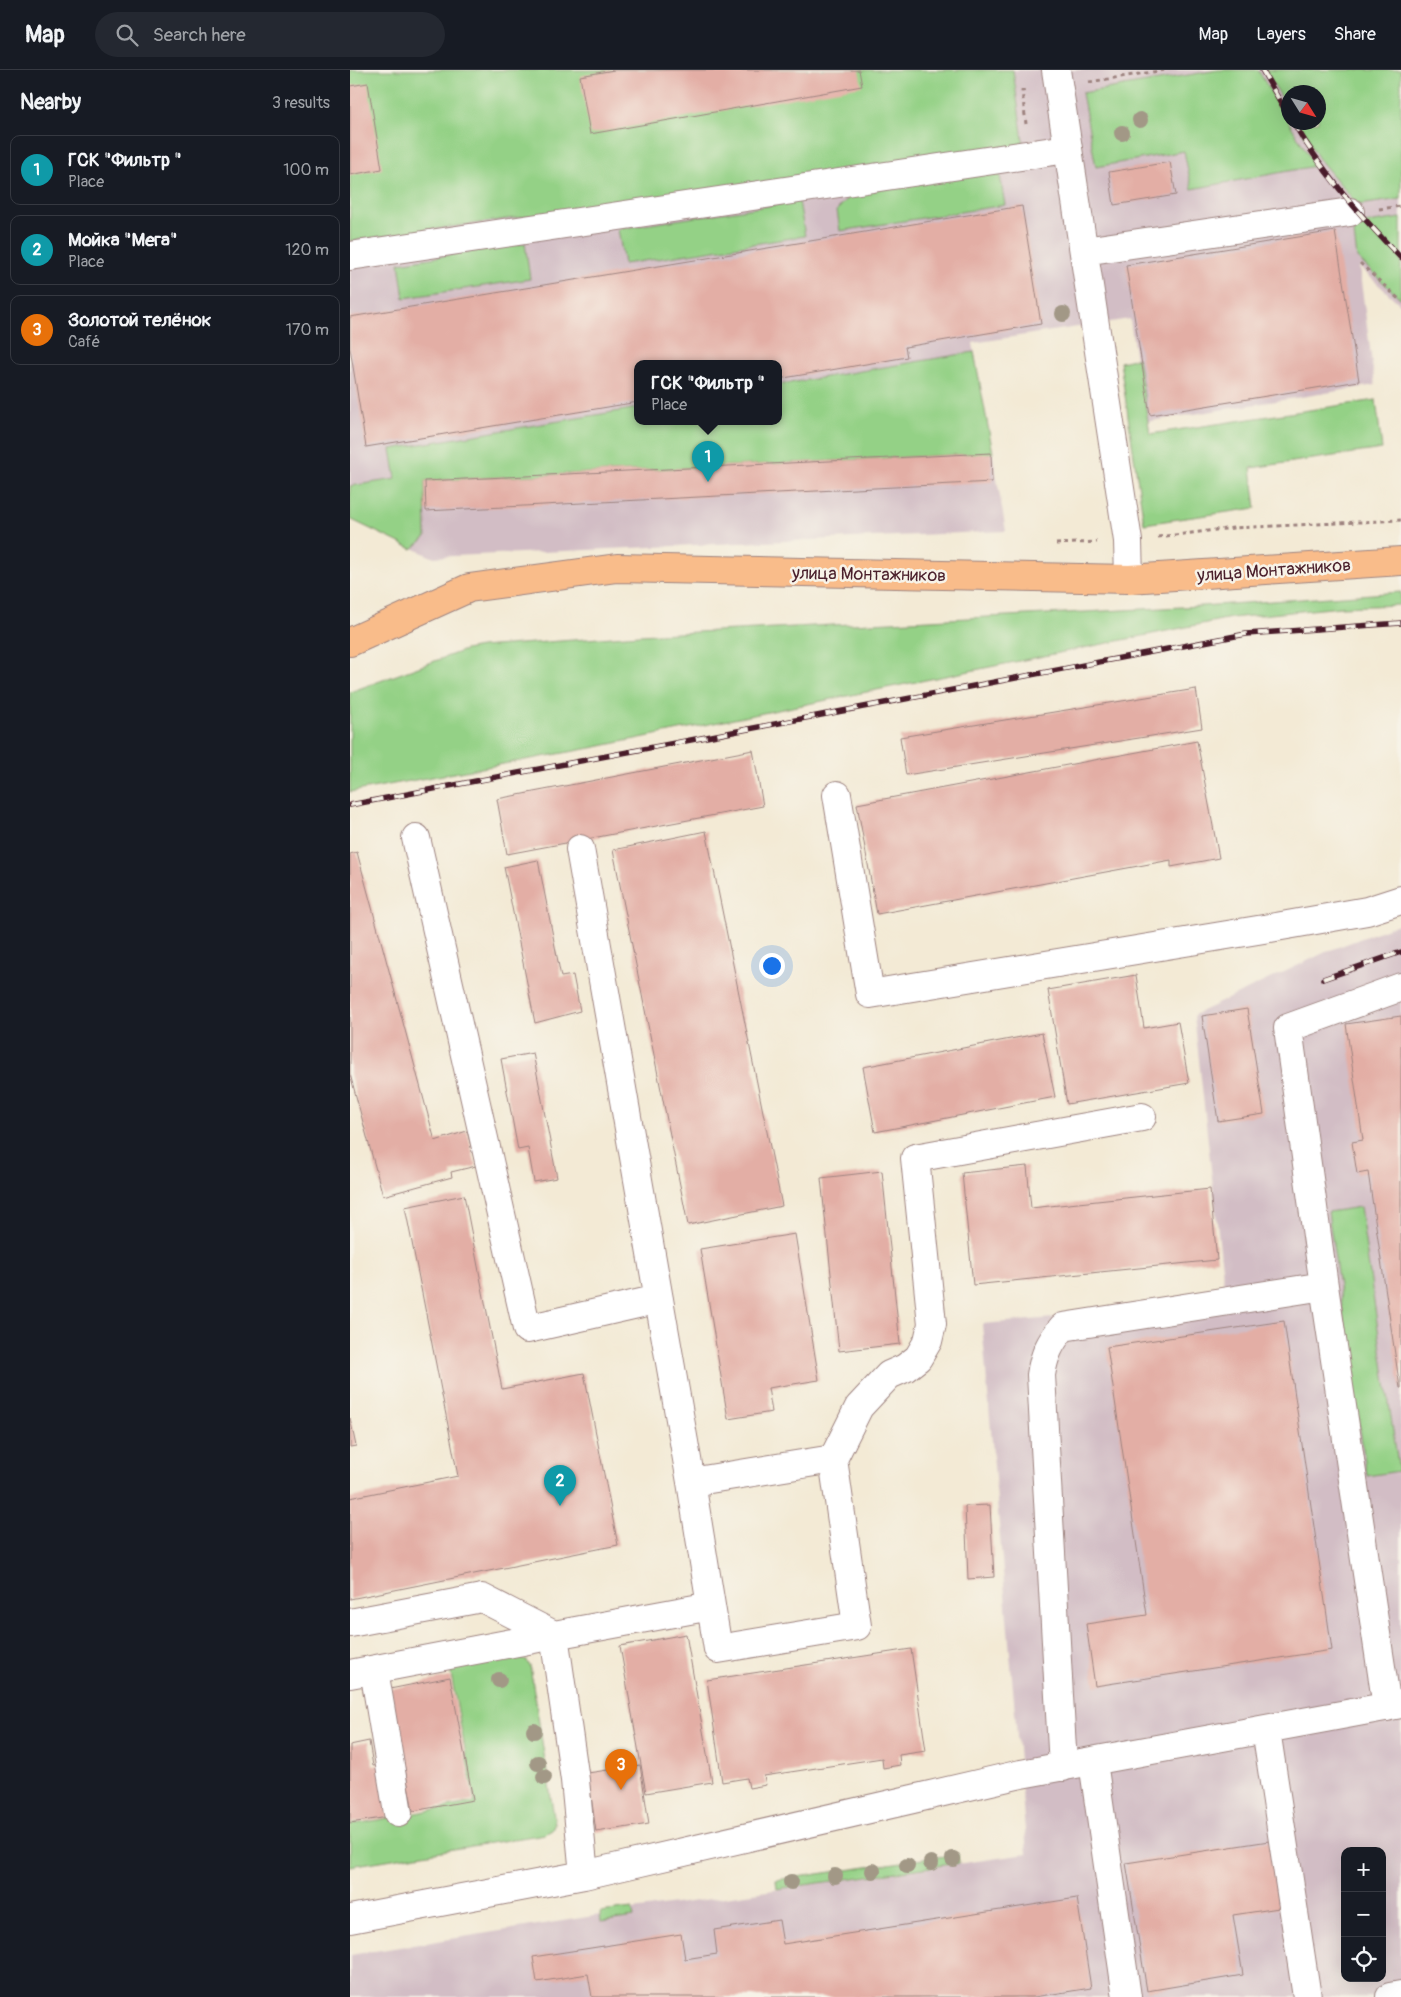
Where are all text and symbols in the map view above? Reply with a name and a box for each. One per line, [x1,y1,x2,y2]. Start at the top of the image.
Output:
search box [95,12,445,57]
text: Map [25,20,65,49]
icon: search [113,21,141,49]
text: Search here [153,23,246,47]
text: Map [1199,23,1228,46]
text: Layers [1256,23,1306,46]
text: Share [1334,23,1376,46]
north arrow [1281,85,1326,130]
text: Nearby [20,89,81,116]
text: 3 results [272,93,330,113]
text: ГСК "Фильтр " [68,148,182,172]
text: 1 [34,160,40,180]
text: 100 m [283,160,329,180]
text: Place [68,172,104,192]
text: Мойка "Мега" [68,228,178,252]
text: 2 [33,240,41,260]
text: 120 m [285,240,329,260]
text: Place [68,252,104,272]
text: Золотой телёнок [68,308,211,332]
text: 3 [33,320,41,340]
text: 170 m [286,320,329,340]
text: Café [68,332,100,352]
popup [634,360,782,425]
text: ГСК "Фильтр " [651,371,765,395]
text: Place [651,395,687,415]
pin: 1 [692,441,724,482]
street label: улица Монтажников [1195,554,1352,587]
street label: улица Монтажников [791,562,946,587]
your location [759,953,785,979]
pin: 2 [544,1465,576,1506]
pin: 3 [605,1749,637,1790]
map controls [1341,1847,1386,1982]
button: + [1341,1847,1386,1892]
button: − [1341,1892,1386,1937]
button: locate [1341,1937,1386,1982]

